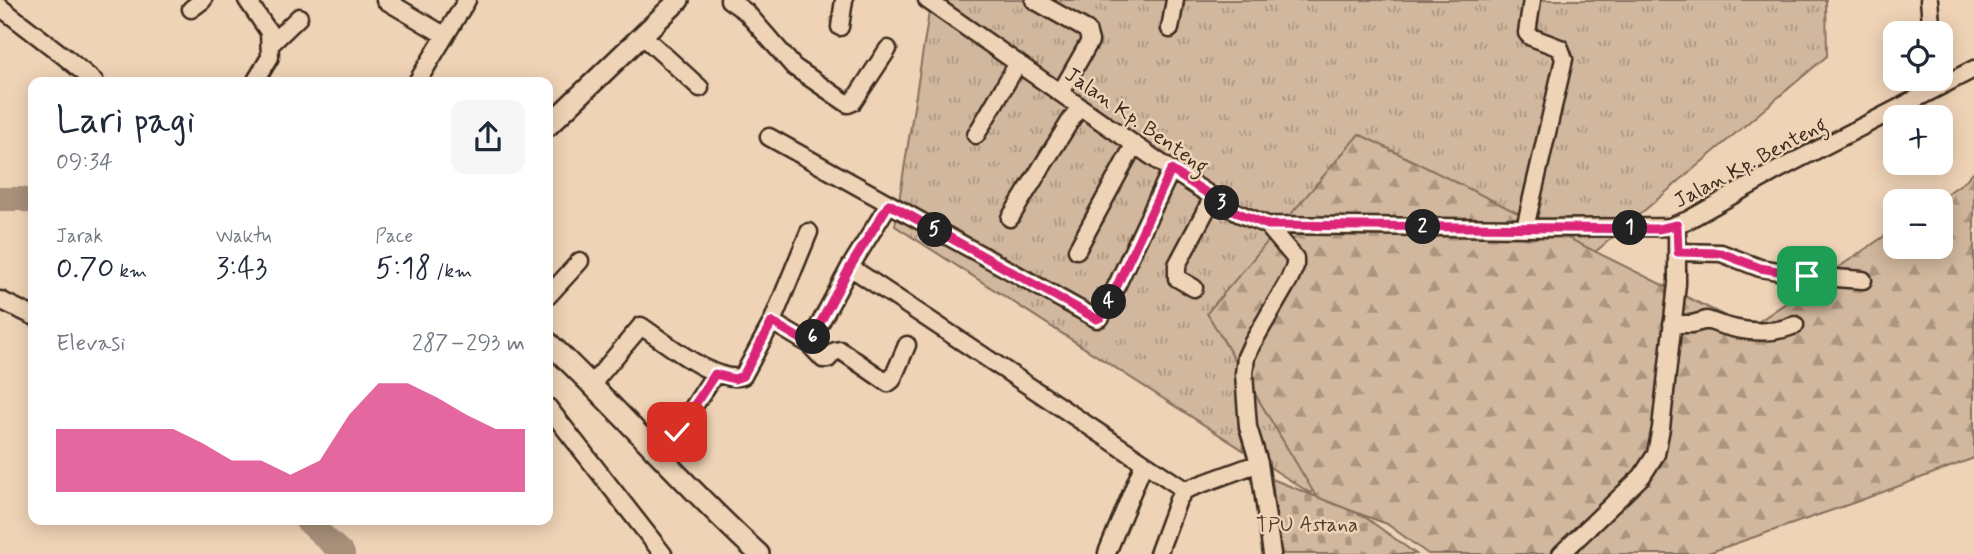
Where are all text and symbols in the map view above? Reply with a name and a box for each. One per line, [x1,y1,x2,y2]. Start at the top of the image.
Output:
map controls [1883,21,1953,259]
button: locate [1883,21,1953,91]
street label: Jalan Kp. Benteng [1058,61,1214,183]
text: Lari pagi [56,97,195,146]
button: share [451,100,525,174]
button: + [1883,105,1953,175]
street label: Jalan Kp. Benteng [1669,111,1833,217]
text: 09:34 [56,148,113,178]
pin: 3 [1204,186,1240,220]
button: − [1883,189,1953,259]
text: 3 [1217,190,1226,215]
pin: 2 [1406,210,1440,244]
pin: 1 [1612,210,1648,246]
pin: 5 [918,212,953,247]
text: 2 [1418,214,1427,239]
text: 1 [1625,215,1634,240]
text: 5 [929,217,940,242]
text: Jarak [56,224,103,249]
text: Waktu [216,224,272,249]
text: Pace [375,224,413,249]
pin [1777,246,1837,306]
text: 0.70 [56,249,114,288]
text: 3:43 [216,249,267,288]
text: 5:18 [375,249,431,288]
icon: arrive [1788,257,1826,295]
text: km [114,259,147,284]
text: /km [431,259,472,284]
pin: 4 [1092,284,1126,320]
text: 4 [1103,289,1114,314]
pin: 6 [796,320,830,354]
text: 6 [808,324,817,349]
text: Elevasi [56,329,125,359]
text: 287–293 m [412,329,525,359]
pin [647,402,707,462]
icon: check [658,413,696,451]
park label: TPU Astana [1256,511,1358,539]

